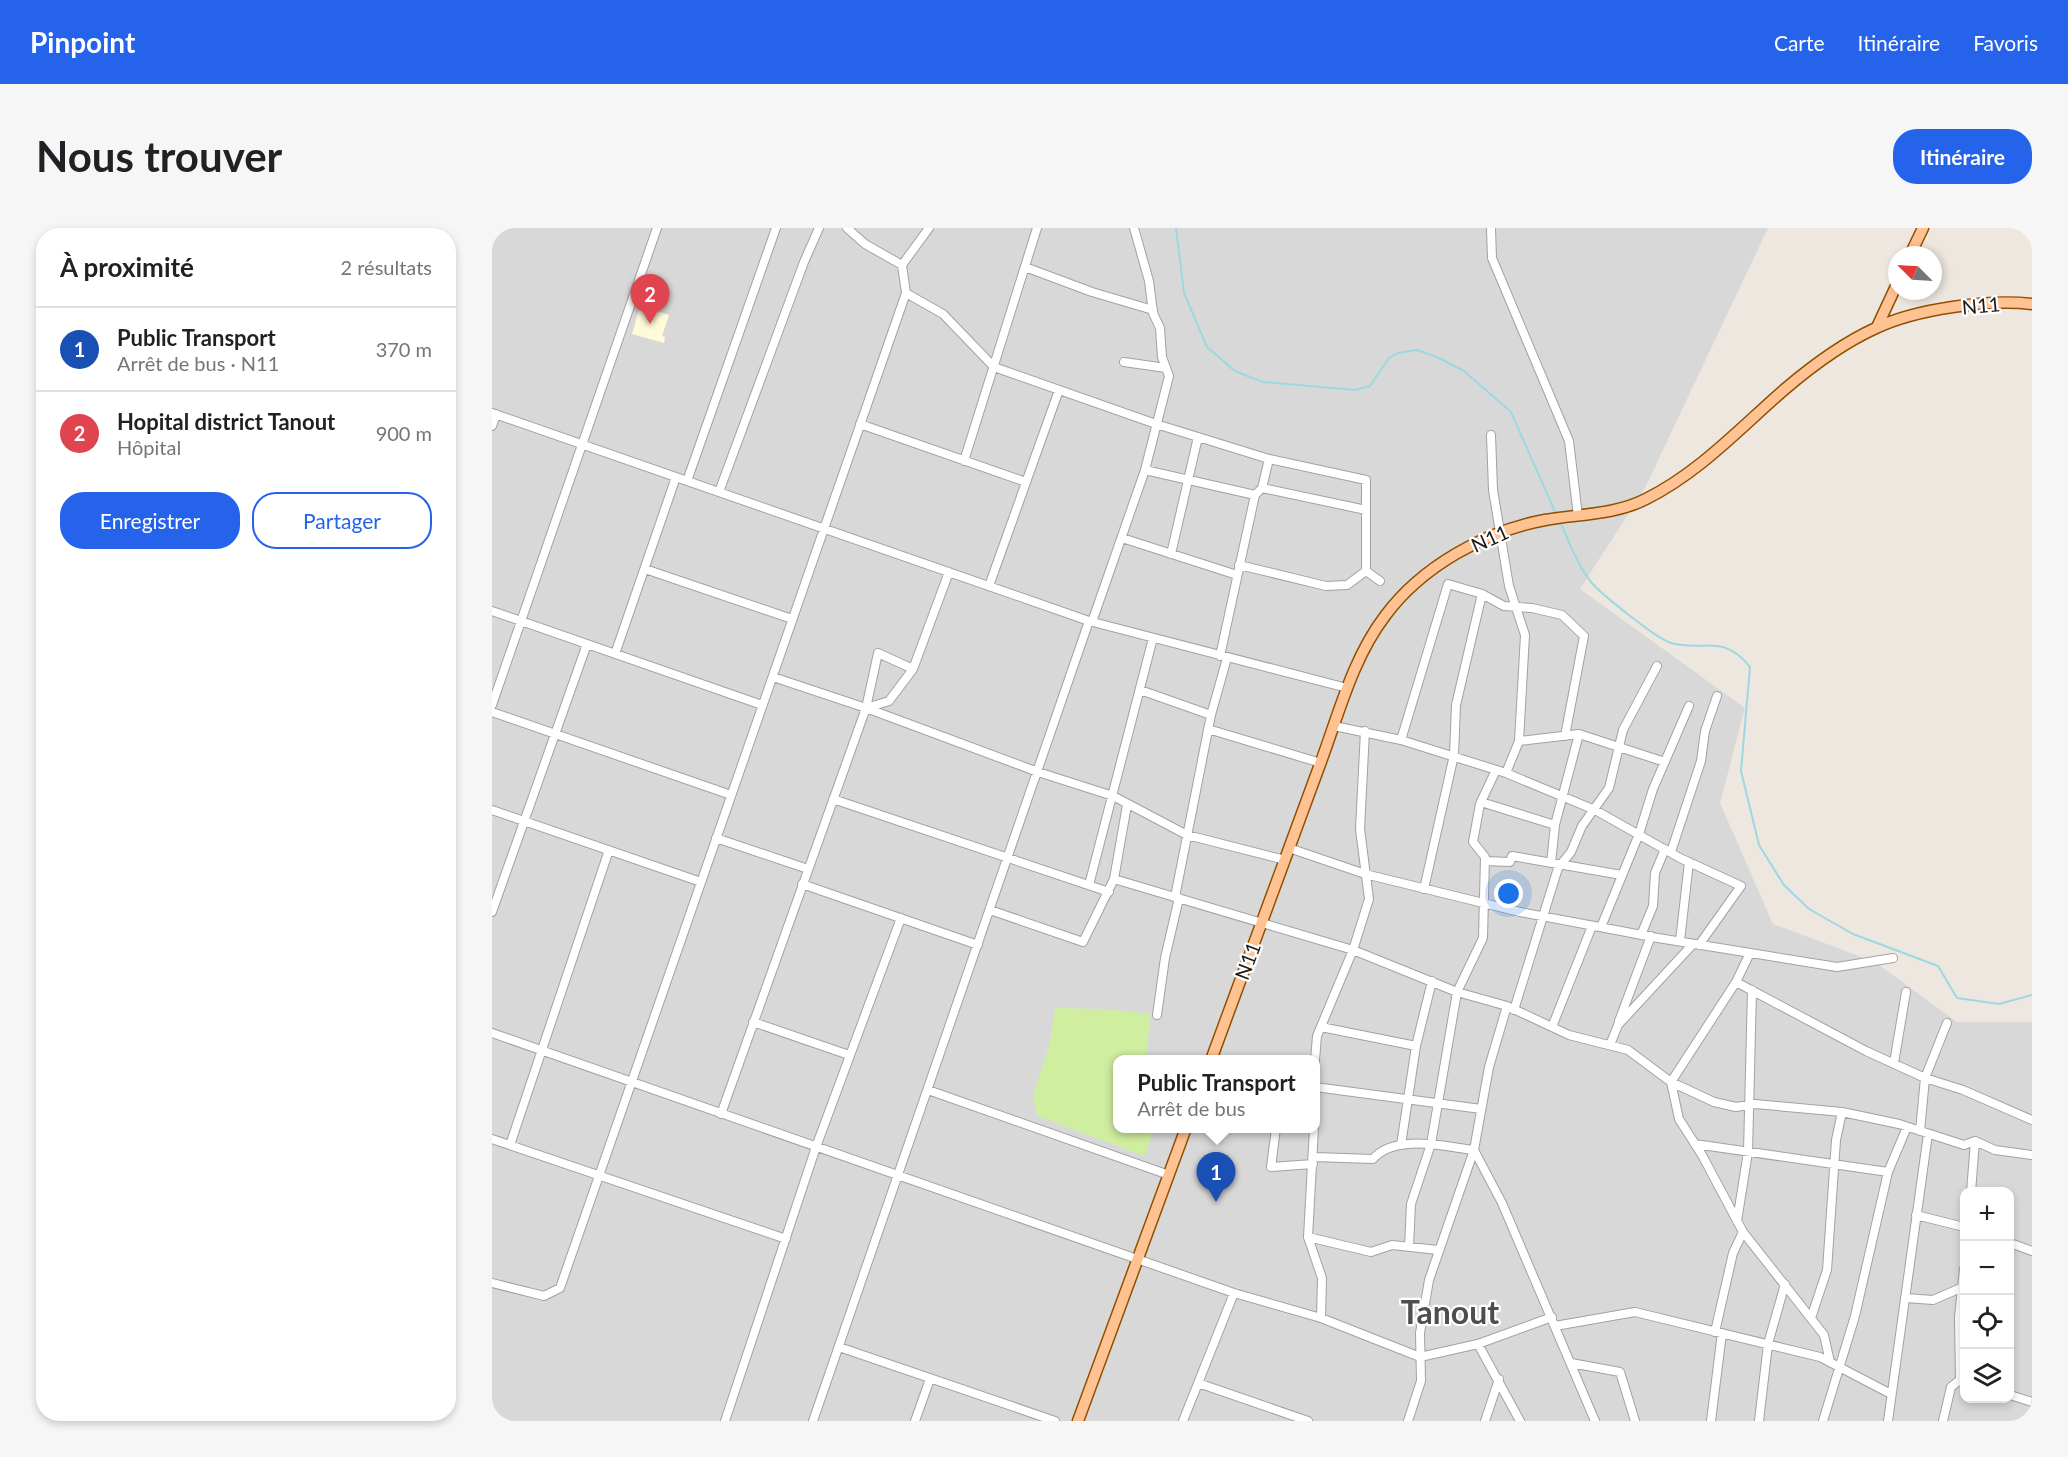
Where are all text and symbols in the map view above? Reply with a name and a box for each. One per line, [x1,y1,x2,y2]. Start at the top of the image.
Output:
text: Pinpoint [30,25,135,59]
text: Carte [1774,30,1825,55]
text: Itinéraire [1858,30,1940,55]
text: Favoris [1973,30,2038,55]
button: Itinéraire [1893,129,2032,184]
text: Nous trouver [36,131,282,181]
north arrow [1888,246,1942,300]
text: À proximité [60,251,194,283]
text: 2 résultats [341,255,432,279]
pin: 2 [630,274,670,324]
street label: N11 [1961,291,2001,319]
text: Public Transport [117,324,276,351]
text: 1 [74,337,85,361]
text: 370 m [376,337,432,361]
text: Arrêt de bus · N11 [117,351,279,375]
text: Hopital district Tanout [117,408,335,435]
text: 2 [74,421,85,445]
text: 900 m [376,421,432,445]
text: Hôpital [117,435,181,459]
button: Enregistrer [60,492,240,549]
button: Partager [252,492,432,549]
street label: N11 [1467,519,1512,557]
your location [1494,879,1523,908]
street label: N11 [1229,938,1265,983]
popup [1113,1055,1320,1133]
text: Public Transport [1137,1069,1296,1096]
text: Arrêt de bus [1137,1096,1246,1120]
pin: 1 [1196,1152,1236,1202]
map controls [1960,1187,2014,1403]
button: + [1960,1187,2014,1241]
button: − [1960,1241,2014,1295]
district label: Tanout [1401,1292,1499,1331]
button: locate [1960,1295,2014,1349]
button: layers [1960,1349,2014,1403]

